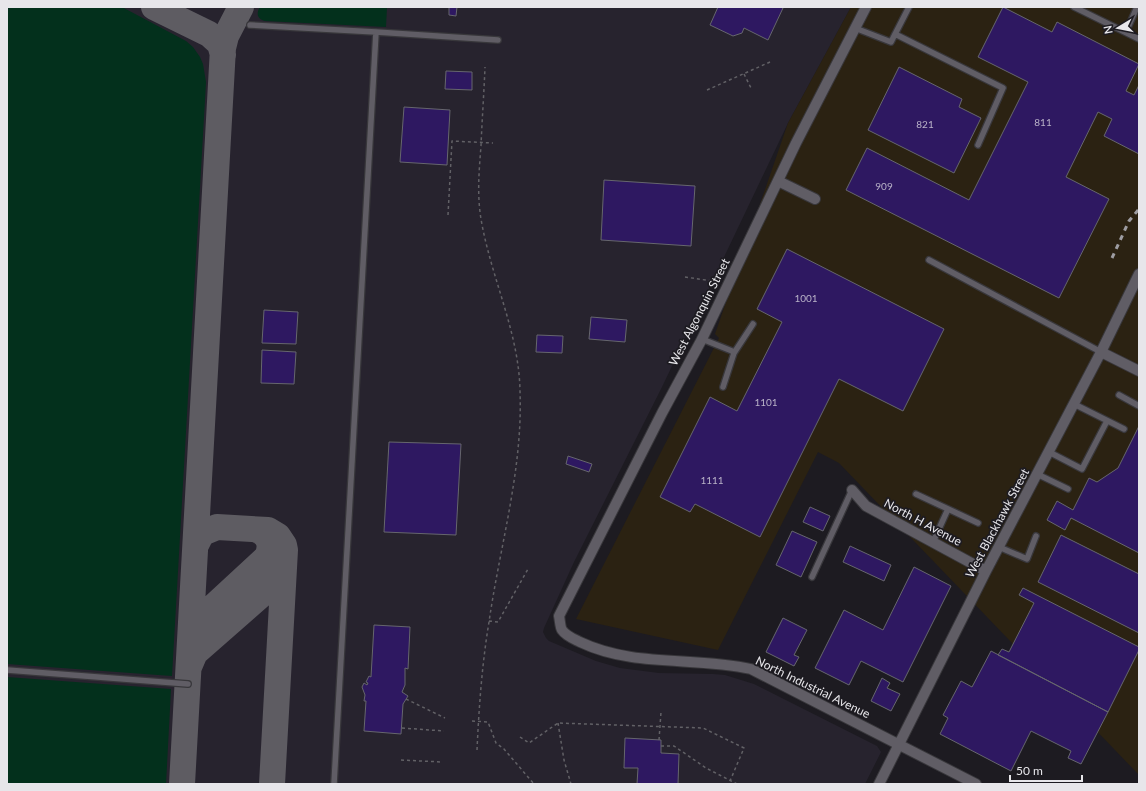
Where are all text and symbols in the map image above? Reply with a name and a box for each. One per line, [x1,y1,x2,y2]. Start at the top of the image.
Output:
north arrow [1098,8,1138,48]
text: N [1101,25,1115,35]
house number: 811 [1034,116,1052,128]
house number: 821 [916,118,934,130]
house number: 909 [875,180,893,192]
street label: West Algonquin Street [665,255,733,368]
house number: 1001 [794,292,818,304]
house number: 1101 [754,396,778,408]
street label: West Blackhawk Street [962,465,1033,580]
house number: 1111 [700,474,724,486]
street label: North H Avenue [882,495,964,549]
street label: North Industrial Avenue [753,653,873,721]
scale bar [1010,757,1082,783]
text: 50 m [1016,763,1043,778]

